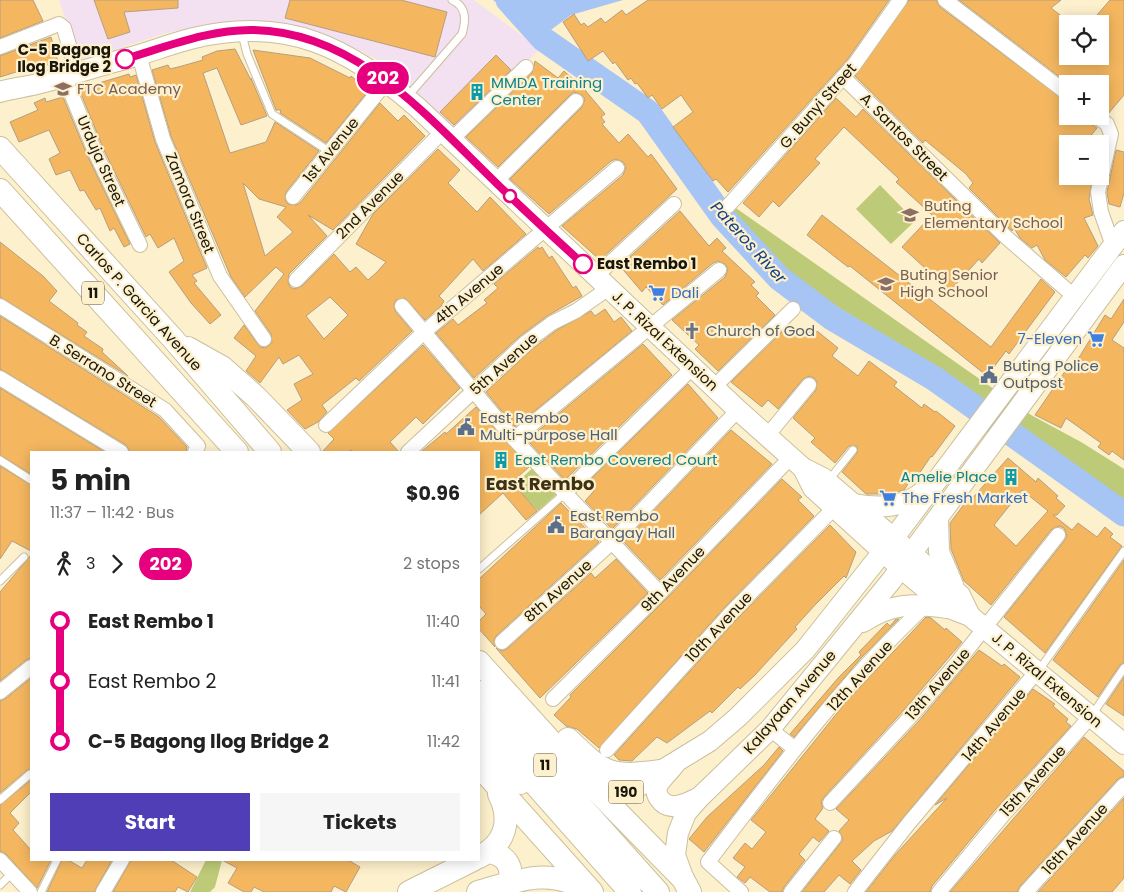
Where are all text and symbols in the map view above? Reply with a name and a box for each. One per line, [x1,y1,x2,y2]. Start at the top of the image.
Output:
map controls [1059,15,1109,185]
button: locate [1059,15,1109,65]
place label: C-5 Bagong Ilog Bridge 2 [17,39,111,77]
marker: C-5 Bagong Ilog Bridge 2 [115,49,135,69]
street label: G. Bunyi Street [775,58,861,153]
line badge: 202 [354,62,412,94]
text: 202 [367,65,399,90]
place label: MMDA Training Center [491,72,602,110]
button: + [1059,75,1109,125]
place label: FTC Academy [77,78,182,99]
school or university icon: FTC Academy [53,79,73,99]
building icon: MMDA Training Center [467,82,487,102]
street label: A. Santos Street [856,88,953,185]
street label: Urduja Street [72,112,131,209]
street label: 1st Avenue [298,113,363,187]
button: − [1059,135,1109,185]
street label: Zamora Street [161,149,220,256]
street label: 2nd Avenue [331,166,408,243]
unlabelled marker [503,189,517,203]
place label: Buting Elementary School [924,195,1063,233]
water label: Pateros River [705,196,793,289]
school or university icon: Buting Elementary School [900,205,920,225]
street label: Carlos P. Garcia Avenue [72,228,207,375]
place label: East Rembo 1 [597,253,696,274]
marker: East Rembo 1 [573,254,593,274]
street label: 4th Avenue [429,258,508,329]
place label: Buting Senior High School [900,264,999,302]
school or university icon: Buting Senior High School [876,274,896,294]
road number: 11 [82,282,104,304]
place label: Dali [671,282,699,303]
supermarket icon: Dali [647,283,667,303]
street label: J. P. Rizal Extension [608,286,723,396]
place label: Church of God [706,320,815,341]
church icon: Church of God [682,321,702,341]
street label: 5th Avenue [465,327,542,400]
place label: 7-Eleven [1018,328,1082,349]
street label: B. Serrano Street [46,329,161,412]
supermarket icon: 7-Eleven [1086,329,1106,349]
place label: Buting Police Outpost [1003,355,1099,393]
public building icon: Buting Police Outpost [979,365,999,385]
place label: East Rembo Multi-purpose Hall [480,407,618,445]
public building icon: East Rembo Multi-purpose Hall [456,417,476,437]
place label: East Rembo Covered Court [515,449,718,470]
building icon: East Rembo Covered Court [491,450,511,470]
text: 5 min [50,461,131,500]
place label: Amelie Place [901,466,997,487]
building icon: Amelie Place [1001,467,1021,487]
district label: East Rembo [486,471,594,496]
text: $0.96 [406,480,460,507]
place label: The Fresh Market [902,487,1028,508]
supermarket icon: The Fresh Market [878,488,898,508]
text: 11:37 – 11:42 · Bus [50,501,174,524]
place label: East Rembo Barangay Hall [570,505,675,543]
public building icon: East Rembo Barangay Hall [546,515,566,535]
street label: 9th Avenue [636,541,710,616]
icon: walk [50,550,78,578]
icon: forward [103,550,131,578]
text: 202 [149,551,182,576]
text: 3 [86,552,95,575]
text: 2 stops [403,552,460,575]
street label: 8th Avenue [519,554,596,627]
street label: 10th Avenue [680,587,757,667]
text: East Rembo 1 [88,608,214,635]
text: 11:40 [426,610,460,633]
street label: J. P. Rizal Extension [988,627,1107,732]
street label: 12th Avenue [822,636,897,716]
street label: 13th Avenue [900,643,975,724]
street label: Kalayaan Avenue [739,645,841,758]
text: East Rembo 2 [88,668,216,695]
text: 11:41 [431,670,460,693]
street label: 14th Avenue [957,684,1030,766]
text: C-5 Bagong Ilog Bridge 2 [88,728,329,755]
text: 11:42 [427,730,460,753]
street label: 15th Avenue [995,740,1070,821]
road number: 11 [534,754,556,776]
road number: 190 [608,780,644,804]
button: Start [50,793,250,851]
button: Tickets [260,793,460,851]
street label: 16th Avenue [1037,798,1112,879]

